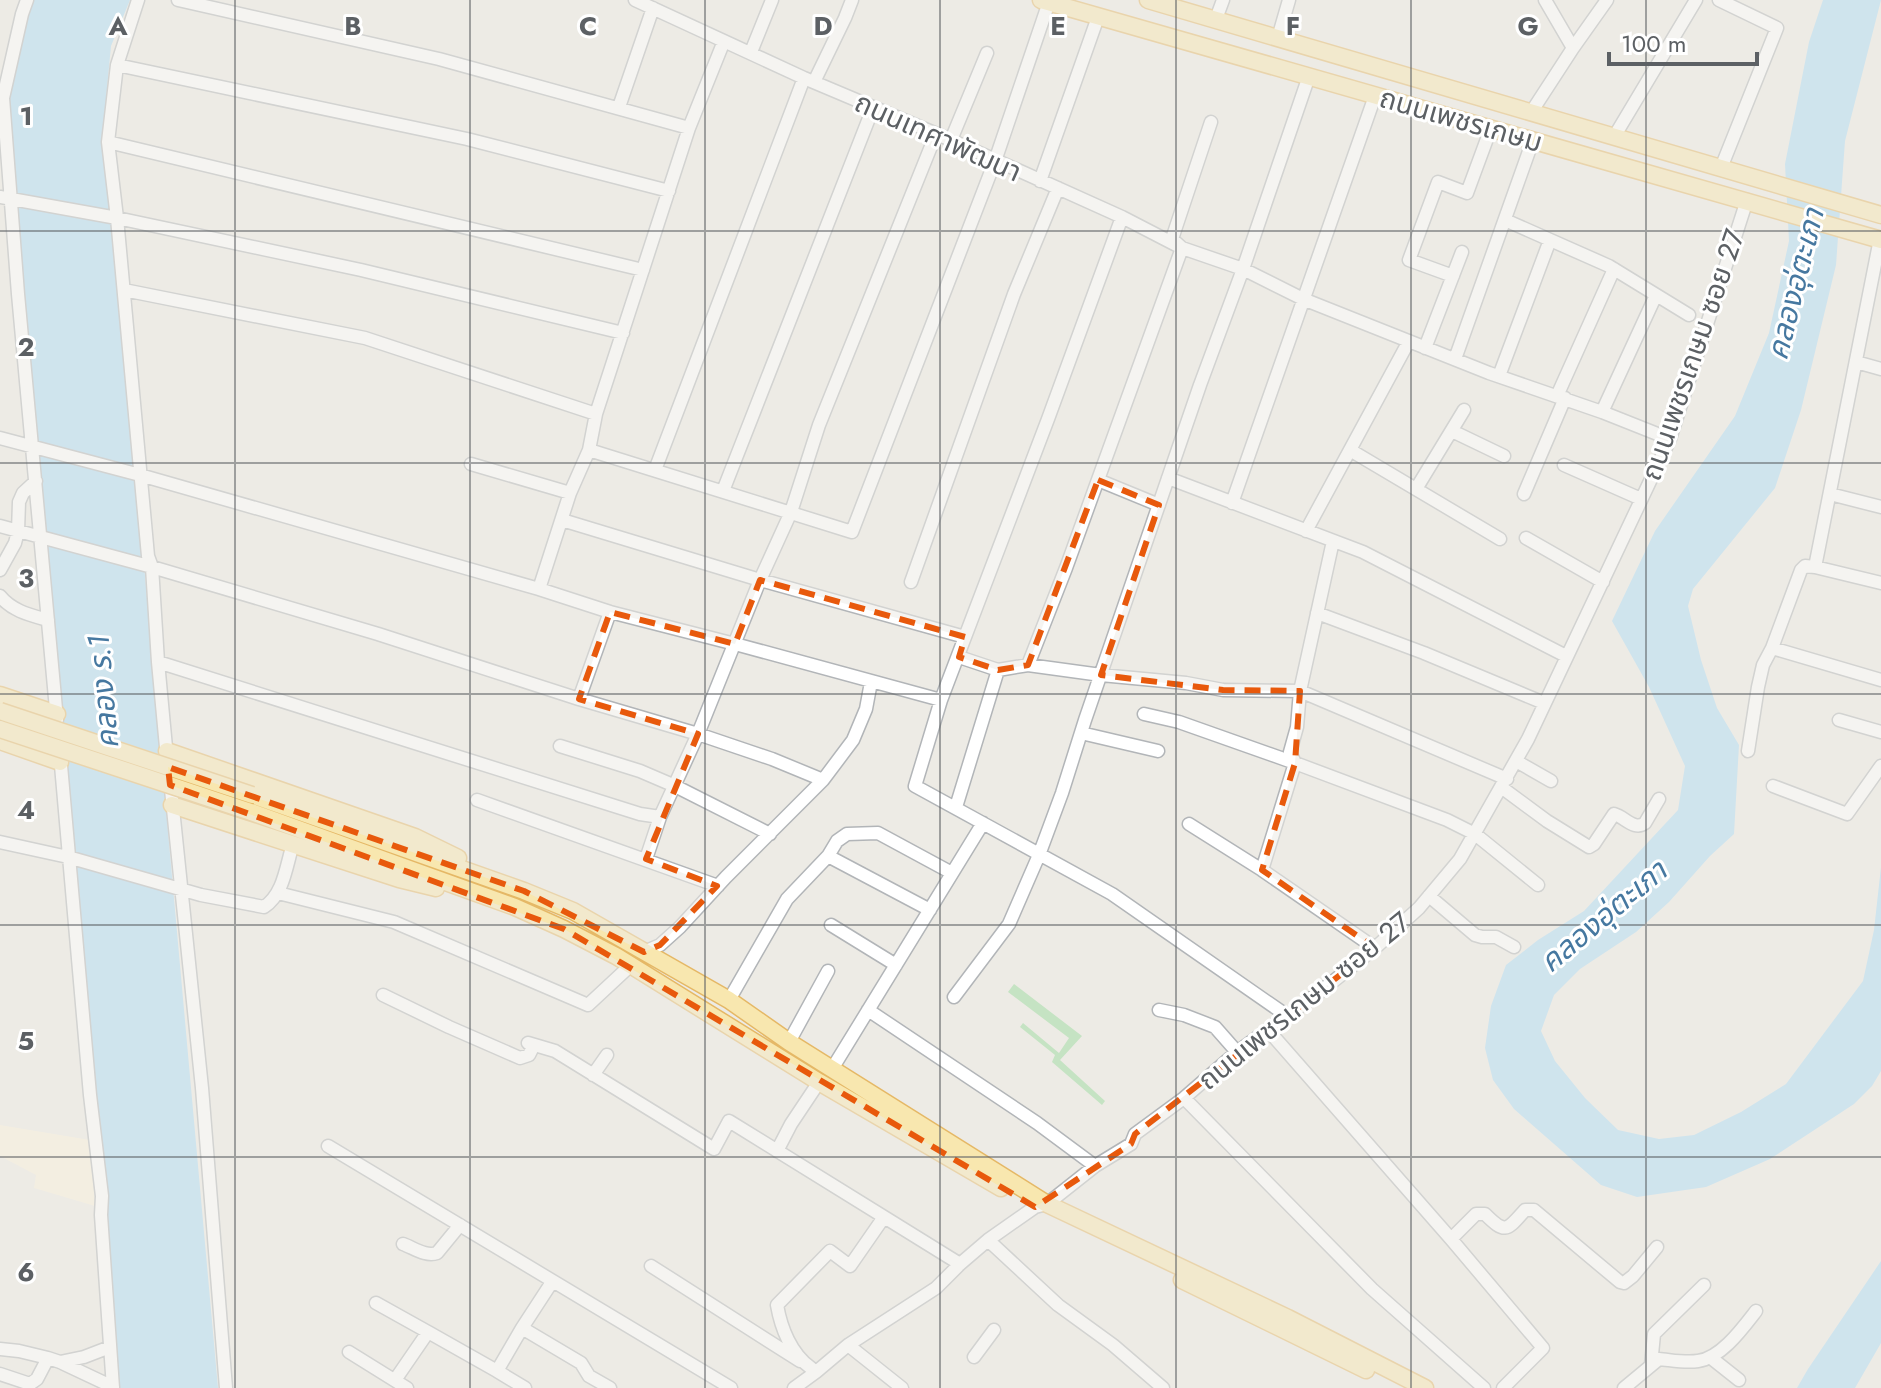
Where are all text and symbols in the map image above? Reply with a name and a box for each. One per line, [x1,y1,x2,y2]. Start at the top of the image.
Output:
text: A [107,7,128,45]
text: B [344,7,362,45]
text: C [579,7,597,45]
text: D [813,7,833,45]
text: E [1050,7,1066,45]
text: F [1286,7,1300,45]
text: G [1517,7,1539,45]
scale bar [1609,16,1757,66]
text: 100 m [1621,26,1687,61]
street label: ถนนเพชรเกษม [1375,77,1547,163]
street label: ถนนเทศาพัฒนา [848,82,1028,192]
text: 1 [19,97,33,135]
water label: คลองอุ่ตะเภา [1755,202,1835,364]
street label: ถนนเพชรเกษม ซอย 27 [1631,224,1755,486]
text: 2 [17,328,35,366]
text: 3 [18,559,34,597]
water label: คลอง ร.1 [77,633,129,751]
text: 4 [17,791,35,829]
water label: คลองอุ่ตะเภา [1530,849,1677,982]
street label: ถนนเพชรเกษม ซอย 27 [1189,902,1419,1100]
text: 5 [18,1022,34,1060]
text: 6 [17,1253,35,1291]

